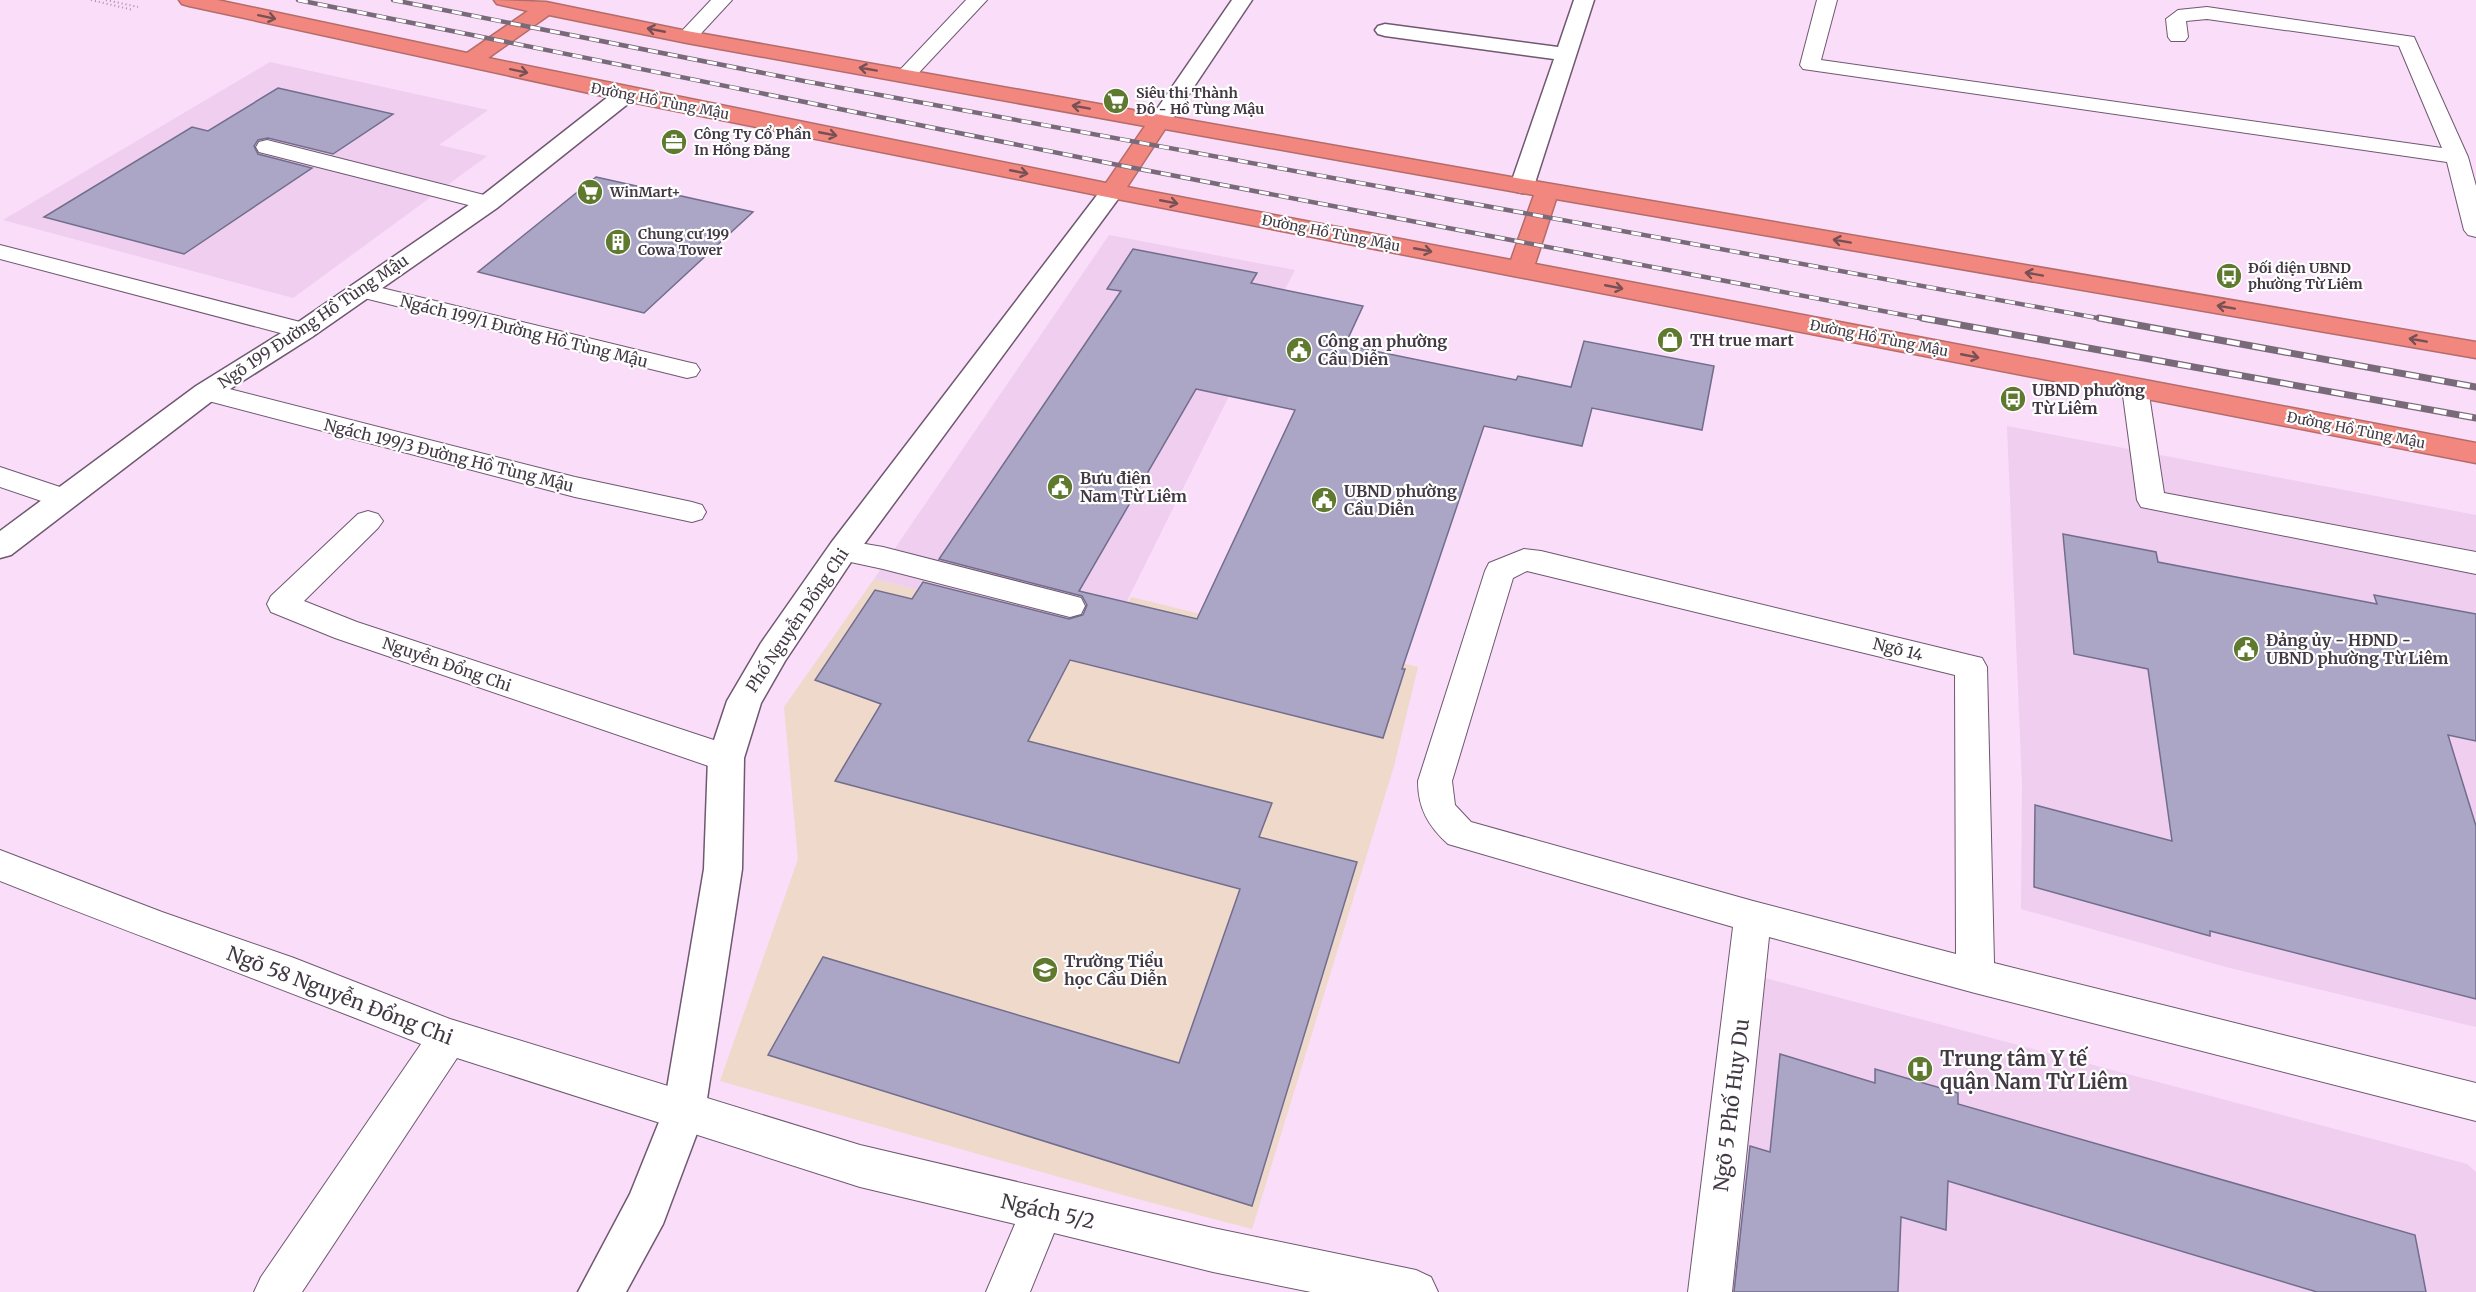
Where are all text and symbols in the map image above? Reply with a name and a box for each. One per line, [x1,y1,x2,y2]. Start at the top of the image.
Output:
one-way arrow [256,12,276,23]
one-way arrow [646,24,665,36]
one-way arrow [859,63,878,74]
one-way arrow [509,66,528,77]
street label: Đường Hồ Tùng Mậu [589,79,731,123]
place label: Siêu thị Thành Đô - Hồ Tùng Mậu [1136,84,1264,118]
supermarket icon: Siêu thị Thành Đô - Hồ Tùng Mậu [1101,86,1131,116]
one-way arrow [1071,102,1091,113]
place label: Công Ty Cổ Phần In Hồng Đăng [694,125,812,159]
office icon: Công Ty Cổ Phần In Hồng Đăng [659,127,689,157]
one-way arrow [817,129,837,140]
one-way arrow [1009,167,1028,178]
supermarket icon: WinMart+ [575,177,605,207]
place label: WinMart+ [609,183,681,201]
one-way arrow [1159,197,1178,208]
street label: Đường Hồ Tùng Mậu [1260,211,1402,255]
place label: Chung cư 199 Cowa Tower [638,225,729,259]
building icon: Chung cư 199 Cowa Tower [603,227,633,257]
one-way arrow [1832,235,1852,246]
one-way arrow [1412,245,1432,256]
street label: Ngõ 199 Đường Hồ Tùng Mậu [214,250,412,392]
place label: Đối diện UBND phường Từ Liêm [2248,259,2362,293]
bus stop icon: Đối diện UBND phường Từ Liêm [2214,261,2244,291]
one-way arrow [2025,268,2044,279]
one-way arrow [1604,282,1623,293]
street label: Ngách 199/1 Đường Hồ Tùng Mậu [398,290,650,372]
one-way arrow [2217,301,2236,312]
street label: Đường Hồ Tùng Mậu [1808,316,1950,360]
shop icon: TH true mart [1655,325,1685,355]
place label: TH true mart [1690,330,1795,350]
place label: Công an phường Cầu Diễn [1318,331,1447,369]
one-way arrow [2409,334,2429,345]
public building icon: Công an phường Cầu Diễn [1284,335,1314,365]
one-way arrow [1960,351,1980,362]
place label: UBND phường Từ Liêm [2032,380,2145,418]
bus stop icon: UBND phường Từ Liêm [1998,384,2028,414]
street label: Đường Hồ Tùng Mậu [2285,408,2427,452]
street label: Ngách 199/3 Đường Hồ Tùng Mậu [322,414,576,496]
place label: Bưu điện Nam Từ Liêm [1080,468,1187,506]
public building icon: Bưu điện Nam Từ Liêm [1045,472,1075,502]
place label: UBND phường Cầu Diễn [1344,481,1457,519]
public building icon: UBND phường Cầu Diễn [1309,485,1339,515]
street label: Phố Nguyễn Đổng Chi [741,544,853,696]
place label: Đảng ủy - HĐND - UBND phường Từ Liêm [2266,630,2448,668]
street label: Nguyễn Đổng Chi [380,633,514,695]
street label: Ngõ 14 [1871,633,1925,665]
public building icon: Đảng ủy - HĐND - UBND phường Từ Liêm [2231,634,2261,664]
street label: Ngõ 58 Nguyễn Đổng Chi [223,938,457,1050]
place label: Trường Tiểu học Cầu Diễn [1064,951,1167,989]
school or university icon: Trường Tiểu học Cầu Diễn [1030,955,1060,985]
street label: Ngõ 5 Phố Huy Du [1708,1017,1754,1193]
place label: Trung tâm Y tế quận Nam Từ Liêm [1940,1045,2128,1094]
hospital icon: Trung tâm Y tế quận Nam Từ Liêm [1905,1054,1935,1084]
street label: Ngách 5/2 [999,1188,1097,1234]

